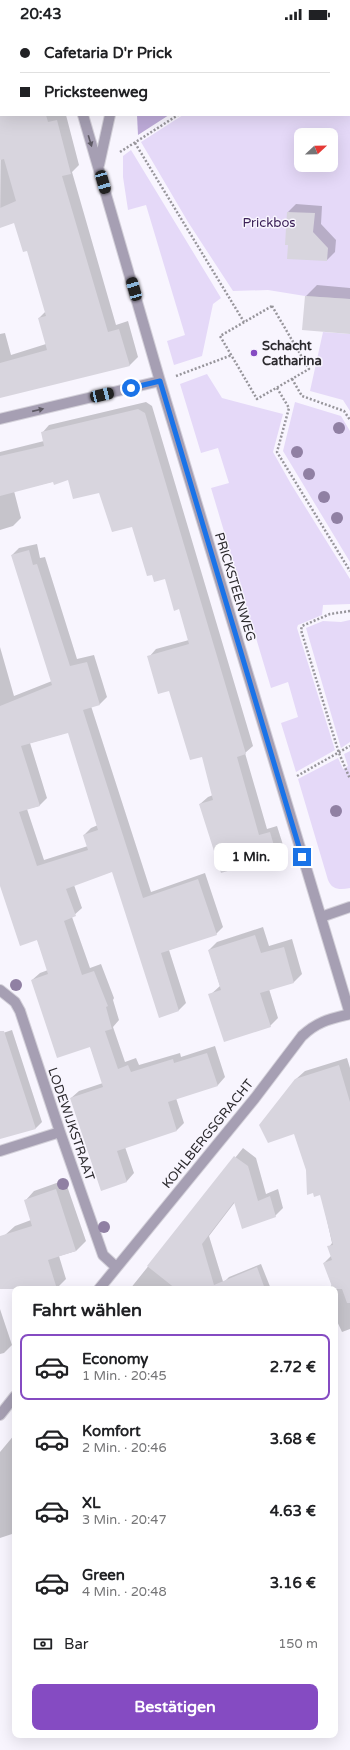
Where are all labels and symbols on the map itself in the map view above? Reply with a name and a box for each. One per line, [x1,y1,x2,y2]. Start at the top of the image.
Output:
north arrow [294,128,338,172]
one-way arrow [87,135,93,147]
car [94,169,112,195]
park label: Prickbos [242,215,296,231]
car [125,276,143,302]
place label: Schacht Catharina [262,338,322,369]
marker: Schacht Catharina [249,348,259,358]
route start [122,379,140,397]
car [89,386,115,404]
one-way arrow [32,407,44,413]
street label: PRICKSTEENWEG [211,531,259,643]
callout: 1 Min. [214,843,288,871]
route end [293,848,311,866]
street label: LODEWIJKSTRAAT [44,1065,98,1183]
street label: KOHLBERGSGRACHT [159,1076,257,1192]

